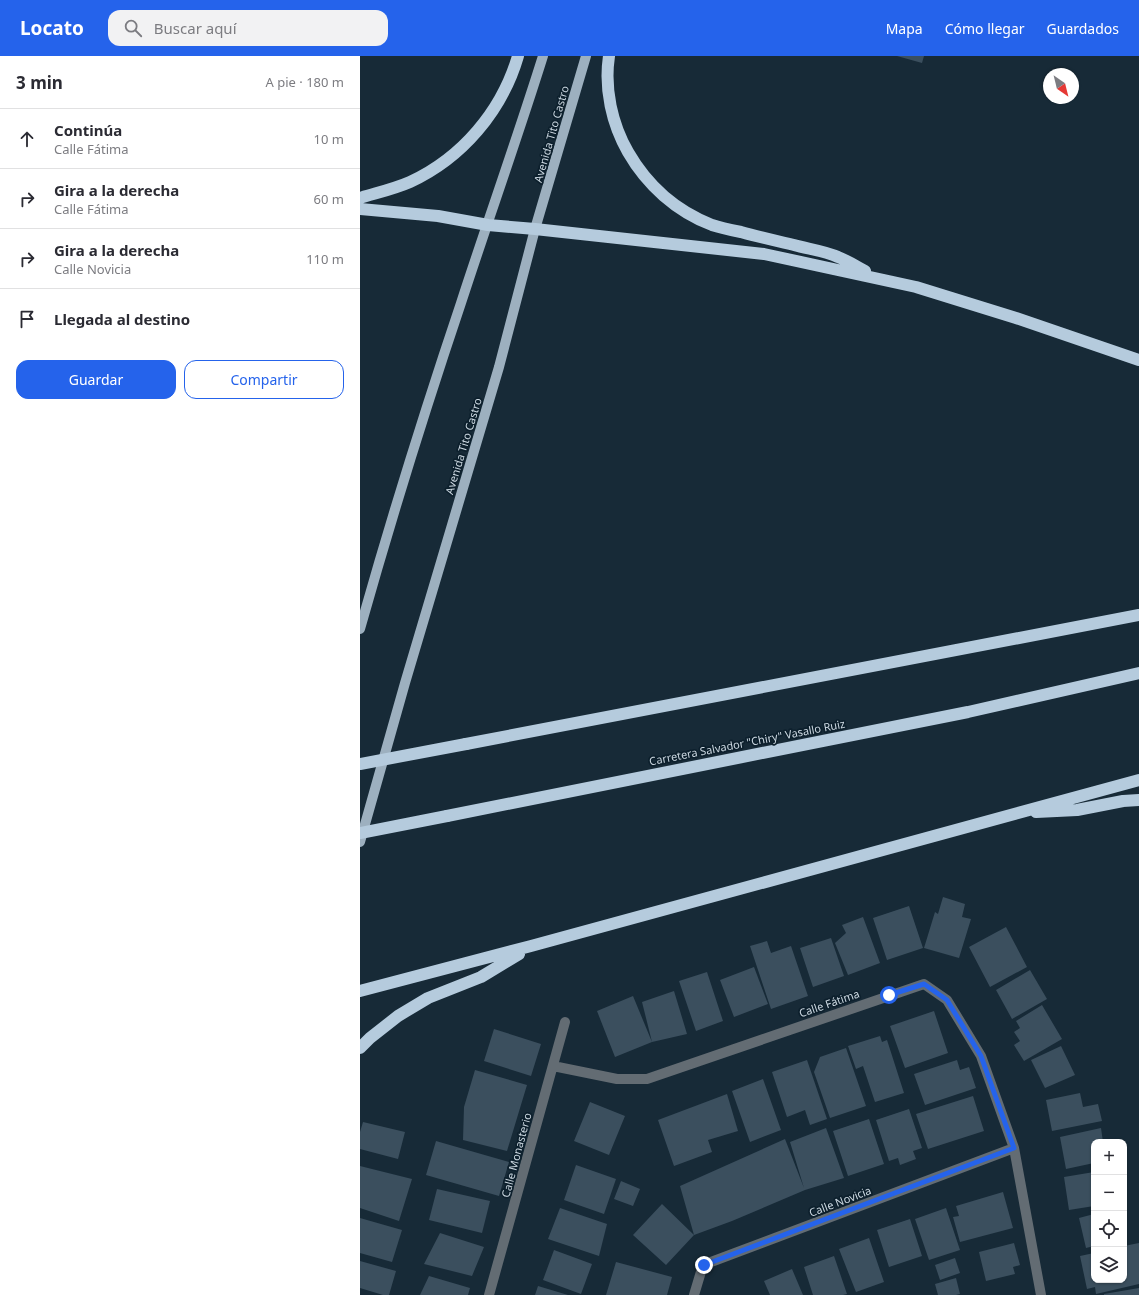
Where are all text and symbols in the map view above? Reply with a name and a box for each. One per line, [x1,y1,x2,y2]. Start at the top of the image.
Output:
search box [108,10,388,46]
text: Locato [20,15,84,41]
icon: search [122,17,144,39]
text: Buscar aquí [154,18,237,38]
text: Mapa [886,19,923,38]
text: Cómo llegar [945,19,1025,38]
text: Guardados [1047,19,1119,38]
north arrow [1043,68,1079,104]
text: 3 min [16,71,63,94]
text: A pie · 180 m [266,73,344,91]
street label: Avenida Tito Castro [530,84,572,184]
text: Continúa [54,120,122,140]
icon: ahead [16,128,38,150]
text: 10 m [314,130,344,148]
text: Calle Fátima [54,140,128,158]
text: Gira a la derecha [54,180,179,200]
icon: right [16,188,38,210]
text: 60 m [314,190,344,208]
text: Calle Fátima [54,200,128,218]
text: Gira a la derecha [54,240,179,260]
icon: right [16,248,38,270]
text: 110 m [306,250,344,268]
text: Calle Novicia [54,260,131,278]
icon: arrive [16,308,38,330]
text: Llegada al destino [54,309,190,329]
button: Guardar [16,360,176,399]
button: Compartir [184,360,344,399]
street label: Avenida Tito Castro [441,396,485,496]
street label: Carretera Salvador "Chiry" Vasallo Ruiz [648,716,846,768]
street label: Calle Fátima [797,986,861,1020]
route start [880,986,898,1004]
street label: Calle Monasterio [498,1111,535,1199]
map controls [1091,1139,1127,1283]
button: + [1091,1139,1127,1175]
button: − [1091,1175,1127,1211]
street label: Calle Novicia [807,1182,873,1220]
button: locate [1091,1211,1127,1247]
button: layers [1091,1247,1127,1283]
route end [695,1256,713,1274]

